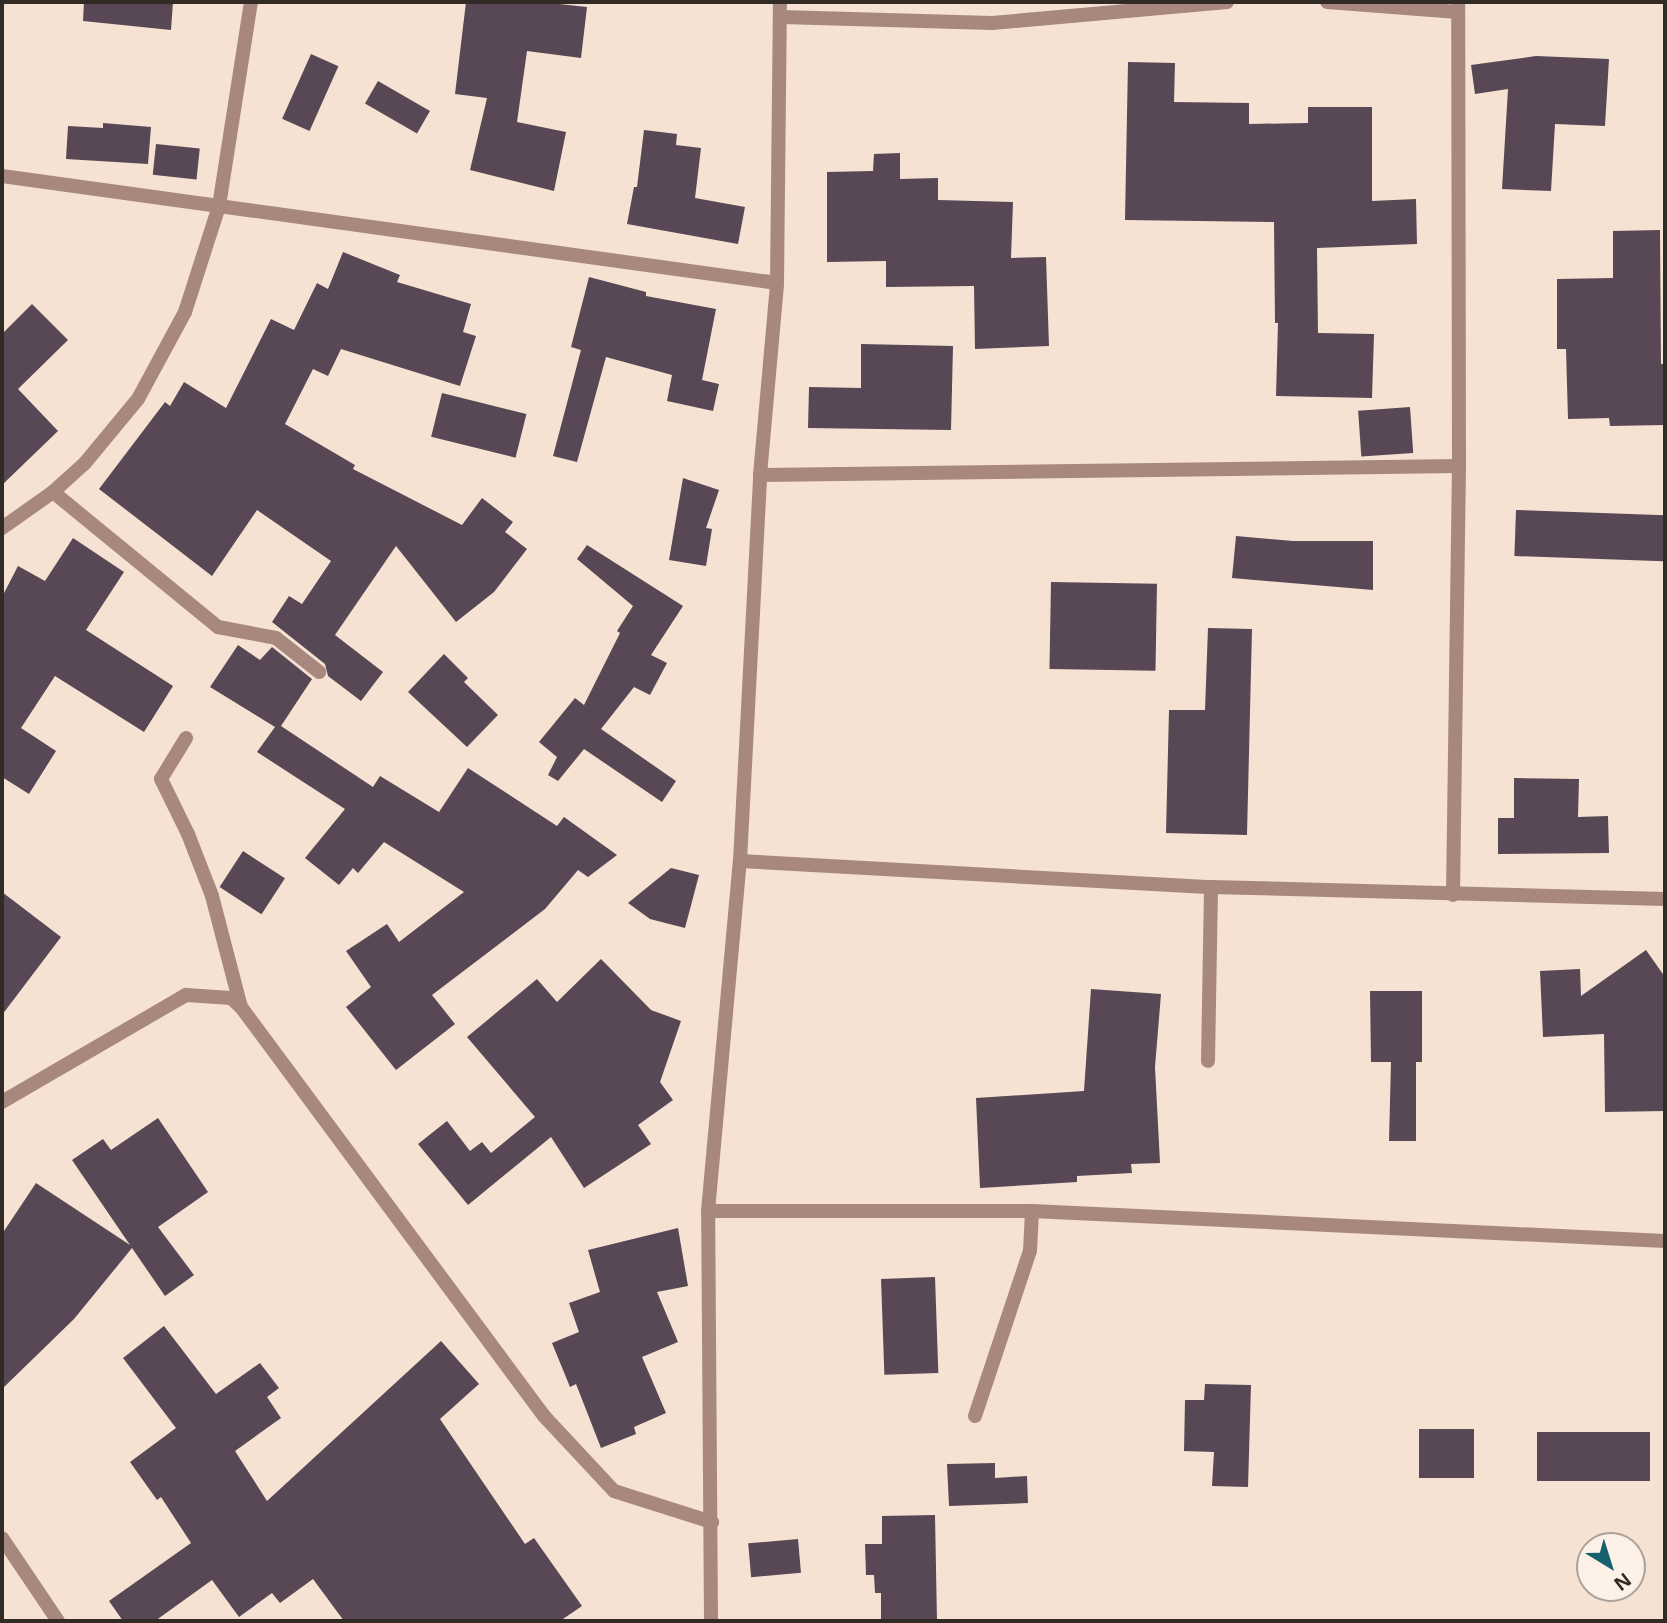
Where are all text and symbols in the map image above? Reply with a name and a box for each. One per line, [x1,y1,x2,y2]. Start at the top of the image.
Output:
north arrow [1576,1532,1646,1602]
text: N [1609,1567,1637,1597]

